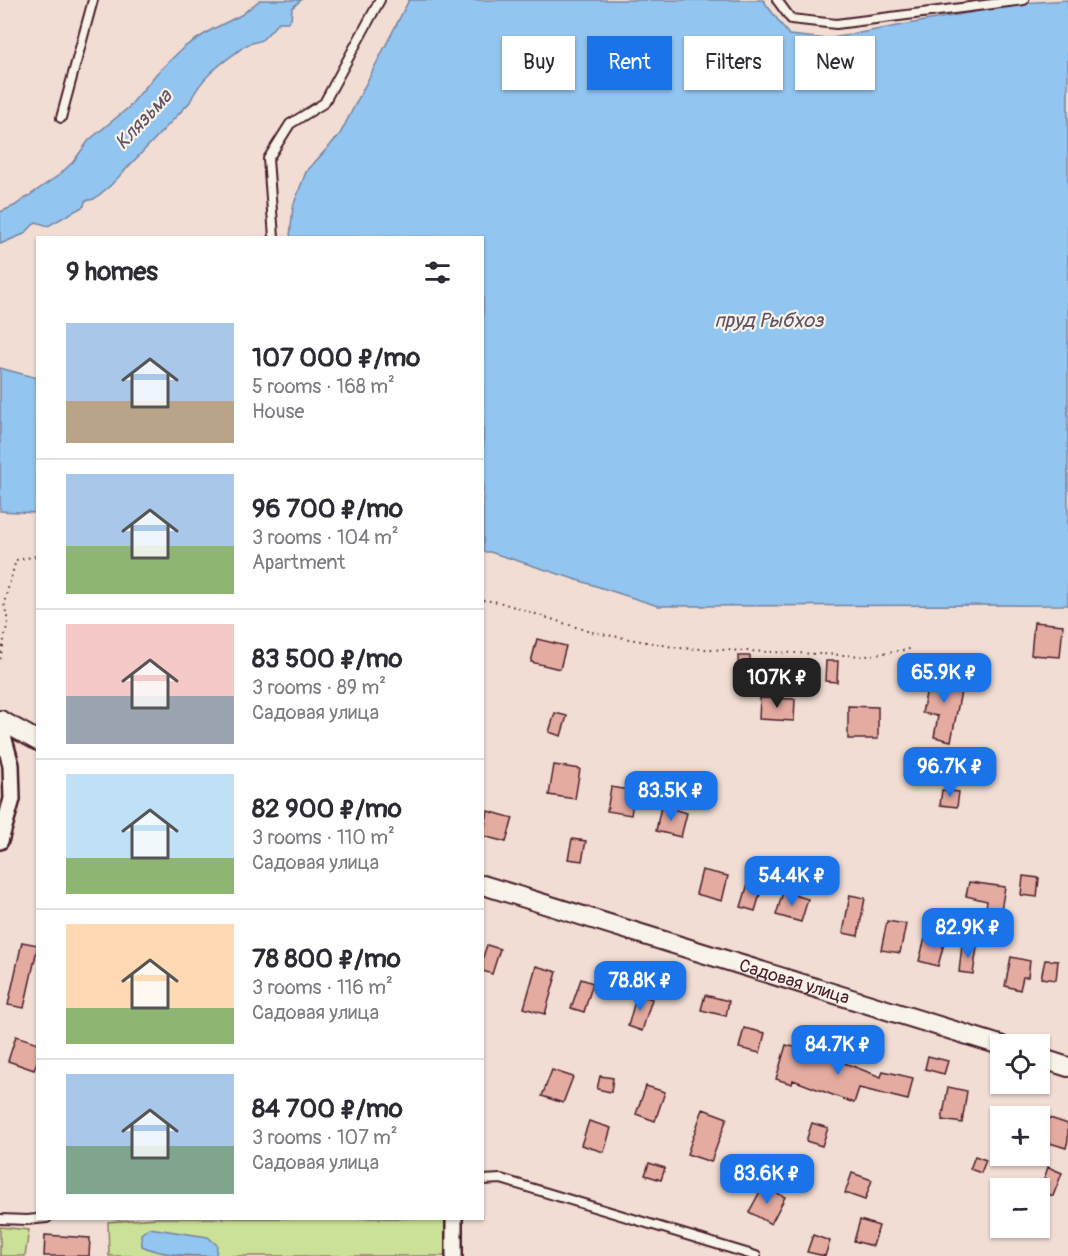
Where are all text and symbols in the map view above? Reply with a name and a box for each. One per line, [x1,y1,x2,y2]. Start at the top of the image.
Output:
chip: Buy [502,36,575,90]
chip: Rent [587,36,672,90]
chip: Filters [684,36,783,90]
chip: New [795,36,875,90]
water label: Клязьма [109,83,178,154]
text: 9 homes [66,256,158,288]
icon: filters [421,256,454,289]
water label: пруд Рыбхоз [714,308,825,333]
text: 107 000 ₽/mo [252,342,420,374]
icon: home [114,347,186,419]
text: 5 rooms · 168 m² [252,374,395,399]
text: House [252,399,304,424]
text: 96 700 ₽/mo [252,493,403,525]
icon: home [114,498,186,570]
text: 3 rooms · 104 m² [252,525,399,550]
text: Apartment [252,550,345,575]
text: 83 500 ₽/mo [252,643,403,675]
icon: home [114,648,186,720]
pin: 65.9K ₽ [889,653,999,704]
pin: 107K ₽ [728,658,826,709]
text: 65.9K ₽ [911,660,977,685]
text: 107K ₽ [747,665,807,690]
text: 3 rooms · 89 m² [252,675,386,700]
text: Садовая улица [252,700,379,725]
pin: 96.7K ₽ [895,747,1005,798]
text: 96.7K ₽ [917,754,983,779]
pin: 83.5K ₽ [616,771,726,822]
text: 83.5K ₽ [639,778,703,803]
text: 82 900 ₽/mo [252,793,402,825]
icon: home [114,798,186,870]
text: 3 rooms · 110 m² [252,825,395,850]
text: Садовая улица [252,850,379,875]
pin: 54.4K ₽ [737,856,847,907]
text: 54.4K ₽ [759,863,825,888]
pin: 82.9K ₽ [913,908,1023,959]
text: 82.9K ₽ [936,915,1000,940]
text: 78 800 ₽/mo [252,943,401,975]
icon: home [114,948,186,1020]
street label: Садовая улица [736,954,852,1010]
pin: 78.8K ₽ [585,961,695,1012]
text: 78.8K ₽ [608,968,672,993]
text: 3 rooms · 116 m² [252,975,393,1000]
text: Садовая улица [252,1000,379,1025]
pin: 84.7K ₽ [783,1025,893,1076]
text: 84.7K ₽ [805,1032,871,1057]
map controls [990,1034,1050,1238]
button: locate [990,1034,1050,1094]
text: 84 700 ₽/mo [252,1093,403,1125]
icon: home [114,1098,186,1170]
button: + [990,1106,1050,1166]
text: 3 rooms · 107 m² [252,1125,398,1150]
text: Садовая улица [252,1150,379,1175]
pin: 83.6K ₽ [712,1154,822,1205]
text: 83.6K ₽ [734,1161,800,1186]
button: − [990,1178,1050,1238]

